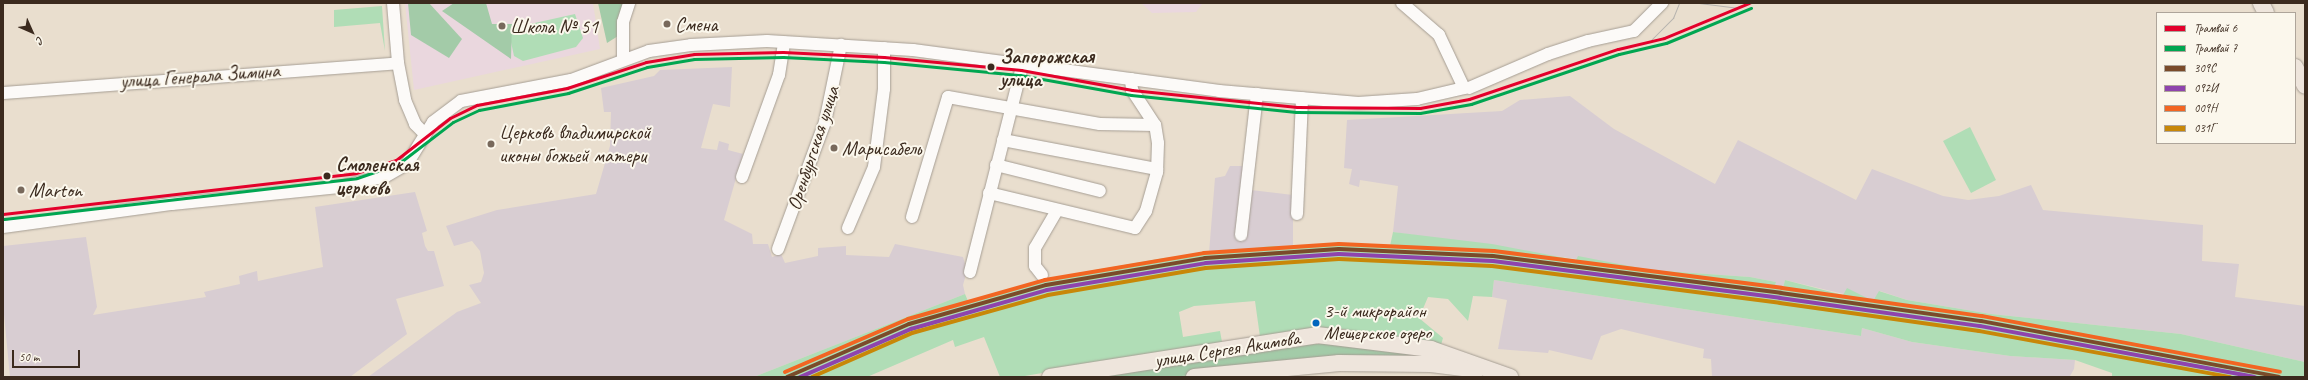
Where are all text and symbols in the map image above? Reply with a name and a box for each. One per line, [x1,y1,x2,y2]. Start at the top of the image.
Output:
north arrow [12,12,52,52]
place label: Смена [675,12,718,36]
legend [2156,12,2296,144]
place label: Школа № 51 [510,14,598,38]
marker: Смена [662,19,672,29]
text: Трамвай 6 [2194,20,2237,36]
marker: Школа № 51 [497,21,507,31]
text: С [34,34,47,47]
text: Трамвай 7 [2194,40,2237,56]
place label: Запорожская улица [1000,44,1094,91]
street label: улица Генерала Зимина [119,58,281,94]
text: 309С [2194,60,2216,76]
marker: Запорожская улица [985,61,997,73]
text: 092И [2194,80,2218,96]
street label: Оренбургская улица [781,82,845,214]
text: 009Н [2194,100,2217,116]
place label: Церковь владимирской иконы божьей матери [499,120,649,167]
text: 031Г [2194,120,2216,136]
place label: Марисабель [842,136,921,160]
marker: Церковь владимирской иконы божьей матери [486,139,496,149]
marker: Марисабель [829,143,839,153]
place label: Смоленская церковь [336,152,419,199]
marker: Смоленская церковь [321,170,333,182]
place label: Marton [29,178,82,202]
marker: Marton [16,185,26,195]
place label: 3-й микрорайон Мещерское озеро [1324,301,1430,345]
marker: 3-й микрорайон Мещерское озеро [1311,318,1321,328]
street label: улица Сергея Акимова [1152,326,1302,372]
scale bar [14,342,82,368]
text: 50 m [19,349,39,365]

